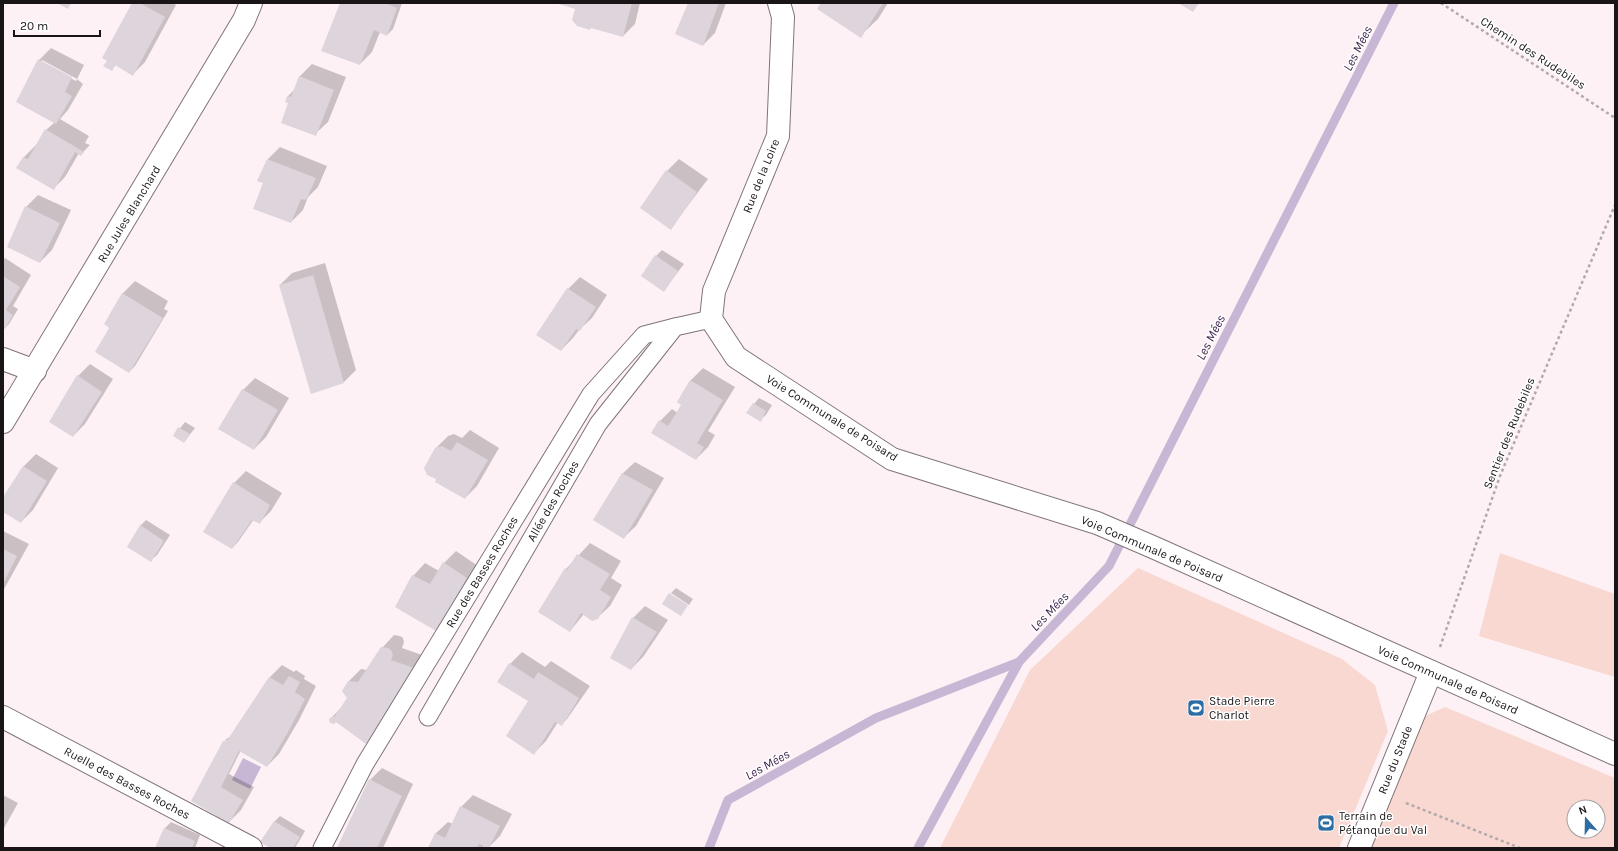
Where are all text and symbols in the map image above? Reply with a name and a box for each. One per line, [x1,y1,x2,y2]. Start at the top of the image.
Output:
scale bar [14,12,100,38]
street label: Chemin des Rudebiles [1478,14,1588,92]
text: 20 m [20,19,48,33]
water label: Les Mées [1340,23,1375,73]
street label: Rue de la Loire [740,137,782,215]
street label: Rue Jules Blanchard [95,163,163,265]
water label: Les Mées [1193,312,1228,362]
street label: Voie Communale de Poisard [764,372,900,464]
street label: Sentier des Rudebiles [1480,375,1538,491]
street label: Allée des Roches [524,458,582,544]
street label: Voie Communale de Poisard [1079,513,1225,585]
street label: Rue des Basses Roches [443,514,521,630]
water label: Les Mées [1027,589,1072,634]
street label: Voie Communale de Poisard [1375,643,1521,717]
place label: Stade Pierre Charlot [1209,694,1275,722]
sports icon: Stade Pierre Charlot [1186,698,1206,718]
street label: Rue du Stade [1375,724,1415,796]
street label: Ruelle des Basses Roches [62,744,192,822]
water label: Les Mées [742,746,792,783]
north arrow [1566,799,1606,839]
text: N [1577,803,1589,818]
place label: Terrain de Pétanque du Val [1339,809,1427,837]
sports icon: Terrain de Pétanque du Val [1316,813,1336,833]

